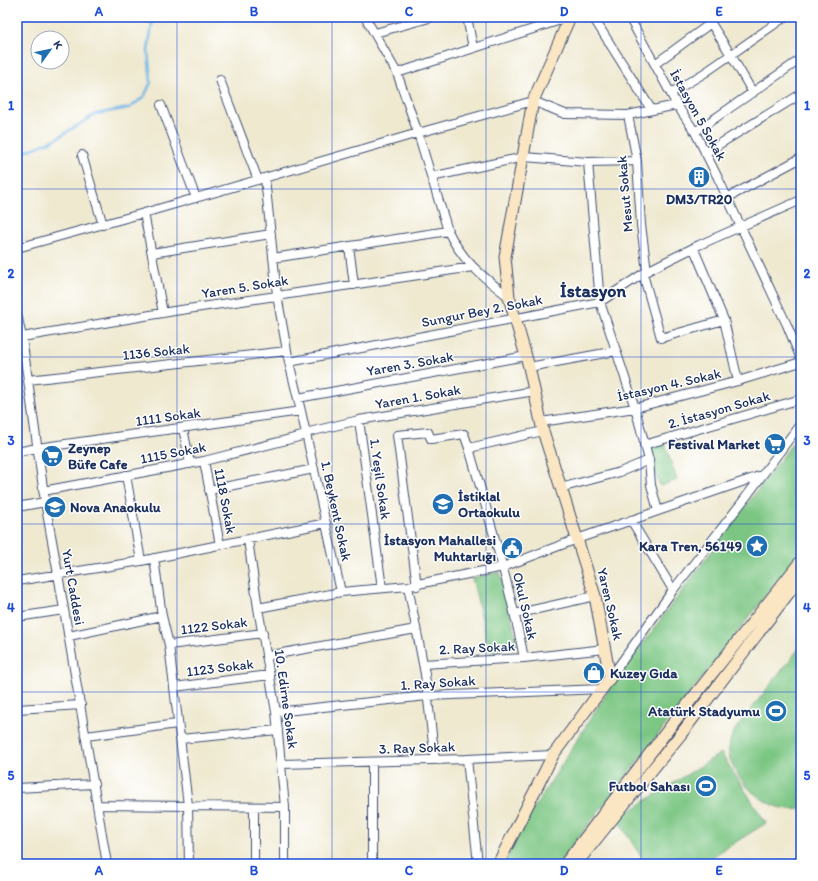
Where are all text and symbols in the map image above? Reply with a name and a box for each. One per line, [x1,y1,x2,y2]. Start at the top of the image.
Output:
text: A [94,4,104,19]
text: B [250,4,259,19]
text: C [405,4,414,19]
text: D [560,4,569,19]
text: E [715,4,723,19]
north arrow [30,30,70,70]
text: K [51,38,66,52]
street label: İstasyon 5 Sokak [666,66,730,164]
text: 1 [8,98,14,113]
text: 1 [804,98,810,113]
street label: Mesut Sokak [613,154,637,233]
building icon: DM3/TR20 [686,164,712,190]
place label: DM3/TR20 [666,191,733,208]
text: 2 [8,266,15,281]
text: 2 [804,266,811,281]
street label: Yaren 5. Sokak [201,272,289,302]
district label: İstasyon [560,280,626,302]
street label: Sungur Bey 2. Sokak [420,291,544,331]
street label: 1136 Sokak [122,340,190,364]
street label: Yaren 3. Sokak [365,348,455,380]
street label: İstasyon 4. Sokak [615,365,723,405]
street label: Yaren 1. Sokak [374,381,462,413]
street label: 2. İstasyon Sokak [666,387,773,433]
street label: 1111 Sokak [134,404,202,430]
supermarket icon: Festival Market [762,431,788,457]
text: 3 [7,433,15,448]
text: 3 [803,433,811,448]
place label: Festival Market [668,436,761,453]
street label: 1115 Sokak [139,438,207,468]
street label: 1. Yeşil Sokak [366,438,394,521]
place label: Zeynep Büfe Cafe [68,440,128,473]
supermarket icon: Zeynep Büfe Cafe [39,443,65,469]
street label: 1. Beykent Sokak [317,459,355,563]
street label: 1118 Sokak [210,467,240,535]
place label: İstiklal Ortaokulu [458,488,520,521]
school or university icon: İstiklal Ortaokulu [430,491,456,517]
school or university icon: Nova Anaokulu [42,494,68,520]
place label: Nova Anaokulu [70,499,161,516]
place label: İstasyon Mahallesi Muhtarlığı [384,532,496,565]
place icon: Kara Tren, 56149 [744,533,770,559]
public building icon: İstasyon Mahallesi Muhtarlığı [499,535,525,561]
place label: Kara Tren, 56149 [639,538,742,555]
street label: Yurt Caddesi [58,548,88,626]
street label: Yaren Sokak [593,566,627,643]
street label: Okul Sokak [509,570,541,642]
text: 4 [7,600,15,615]
text: 4 [803,600,811,615]
street label: 1122 Sokak [180,613,248,639]
street label: 2. Ray Sokak [439,637,516,658]
street label: 10. Edirne Sokak [271,648,301,750]
street label: 1123 Sokak [185,655,255,681]
shop icon: Kuzey Gıda [581,660,607,686]
place label: Kuzey Gıda [610,665,678,682]
street label: 1. Ray Sokak [400,672,477,694]
sports icon: Atatürk Stadyumu [763,698,789,724]
place label: Atatürk Stadyumu [647,703,760,720]
street label: 3. Ray Sokak [379,738,456,758]
text: 5 [8,768,15,783]
text: 5 [804,768,811,783]
sports icon: Futbol Sahası [693,773,719,799]
place label: Futbol Sahası [609,778,690,795]
text: A [94,863,104,878]
text: B [250,863,259,878]
text: C [405,863,414,878]
text: D [560,863,569,878]
text: E [715,863,723,878]

